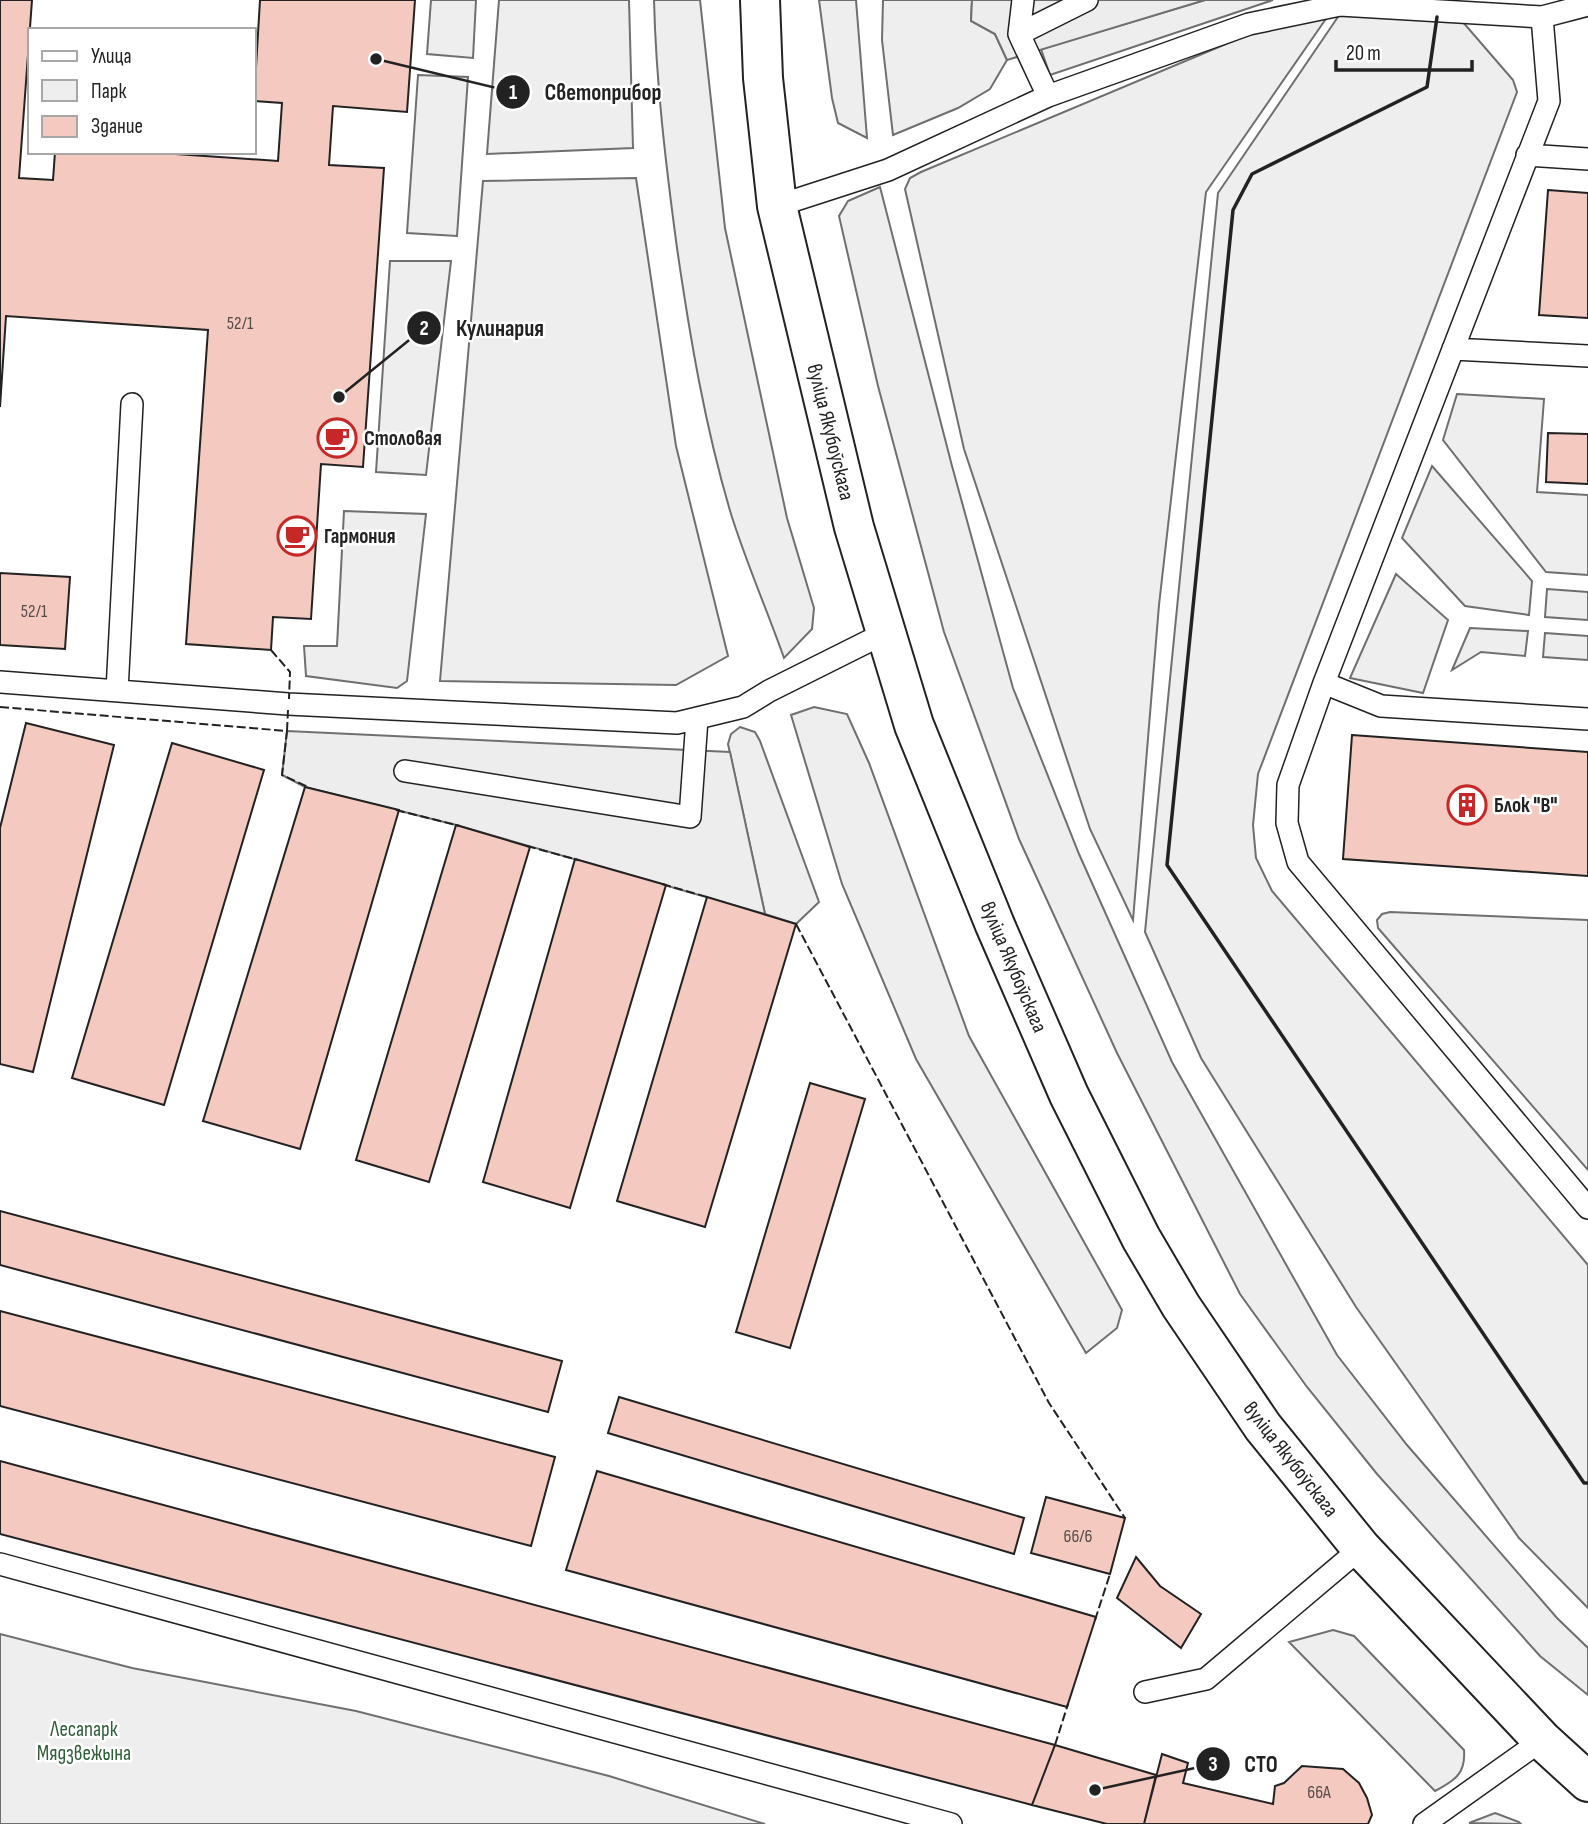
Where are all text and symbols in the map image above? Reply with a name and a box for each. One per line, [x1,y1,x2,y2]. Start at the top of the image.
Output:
legend [28,28,256,154]
scale bar [1336,28,1472,72]
text: 20 m [1346,41,1381,66]
text: Улица [91,44,132,69]
callout: Светоприбор [495,70,675,114]
text: Парк [91,79,126,104]
text: Светоприбор [544,79,662,107]
text: 1 [509,80,517,105]
text: Здание [91,114,143,139]
callout: Кулинария [407,306,558,350]
house number: 52/1 [227,313,254,334]
text: Кулинария [456,315,544,343]
text: 2 [419,316,429,341]
street label: вуліца Якубоўскага [802,361,860,503]
cafe icon: Cтоловая [316,417,358,459]
place label: Cтоловая [364,426,442,451]
cafe icon: Гармония [276,515,318,557]
place label: Гармония [324,524,396,549]
house number: 52/1 [21,601,48,622]
building icon: Блок "В" [1446,784,1488,826]
place label: Блок "В" [1494,793,1558,818]
street label: вуліца Якубоўскага [975,898,1052,1036]
street label: вуліца Якубоўскага [1238,1397,1343,1522]
house number: 66/6 [1064,1526,1093,1547]
park label: Лесапарк Мядзвежына [37,1717,131,1766]
callout: СТО [1195,1742,1292,1786]
text: СТО [1244,1751,1278,1779]
text: 3 [1208,1752,1218,1777]
house number: 66А [1307,1782,1331,1803]

